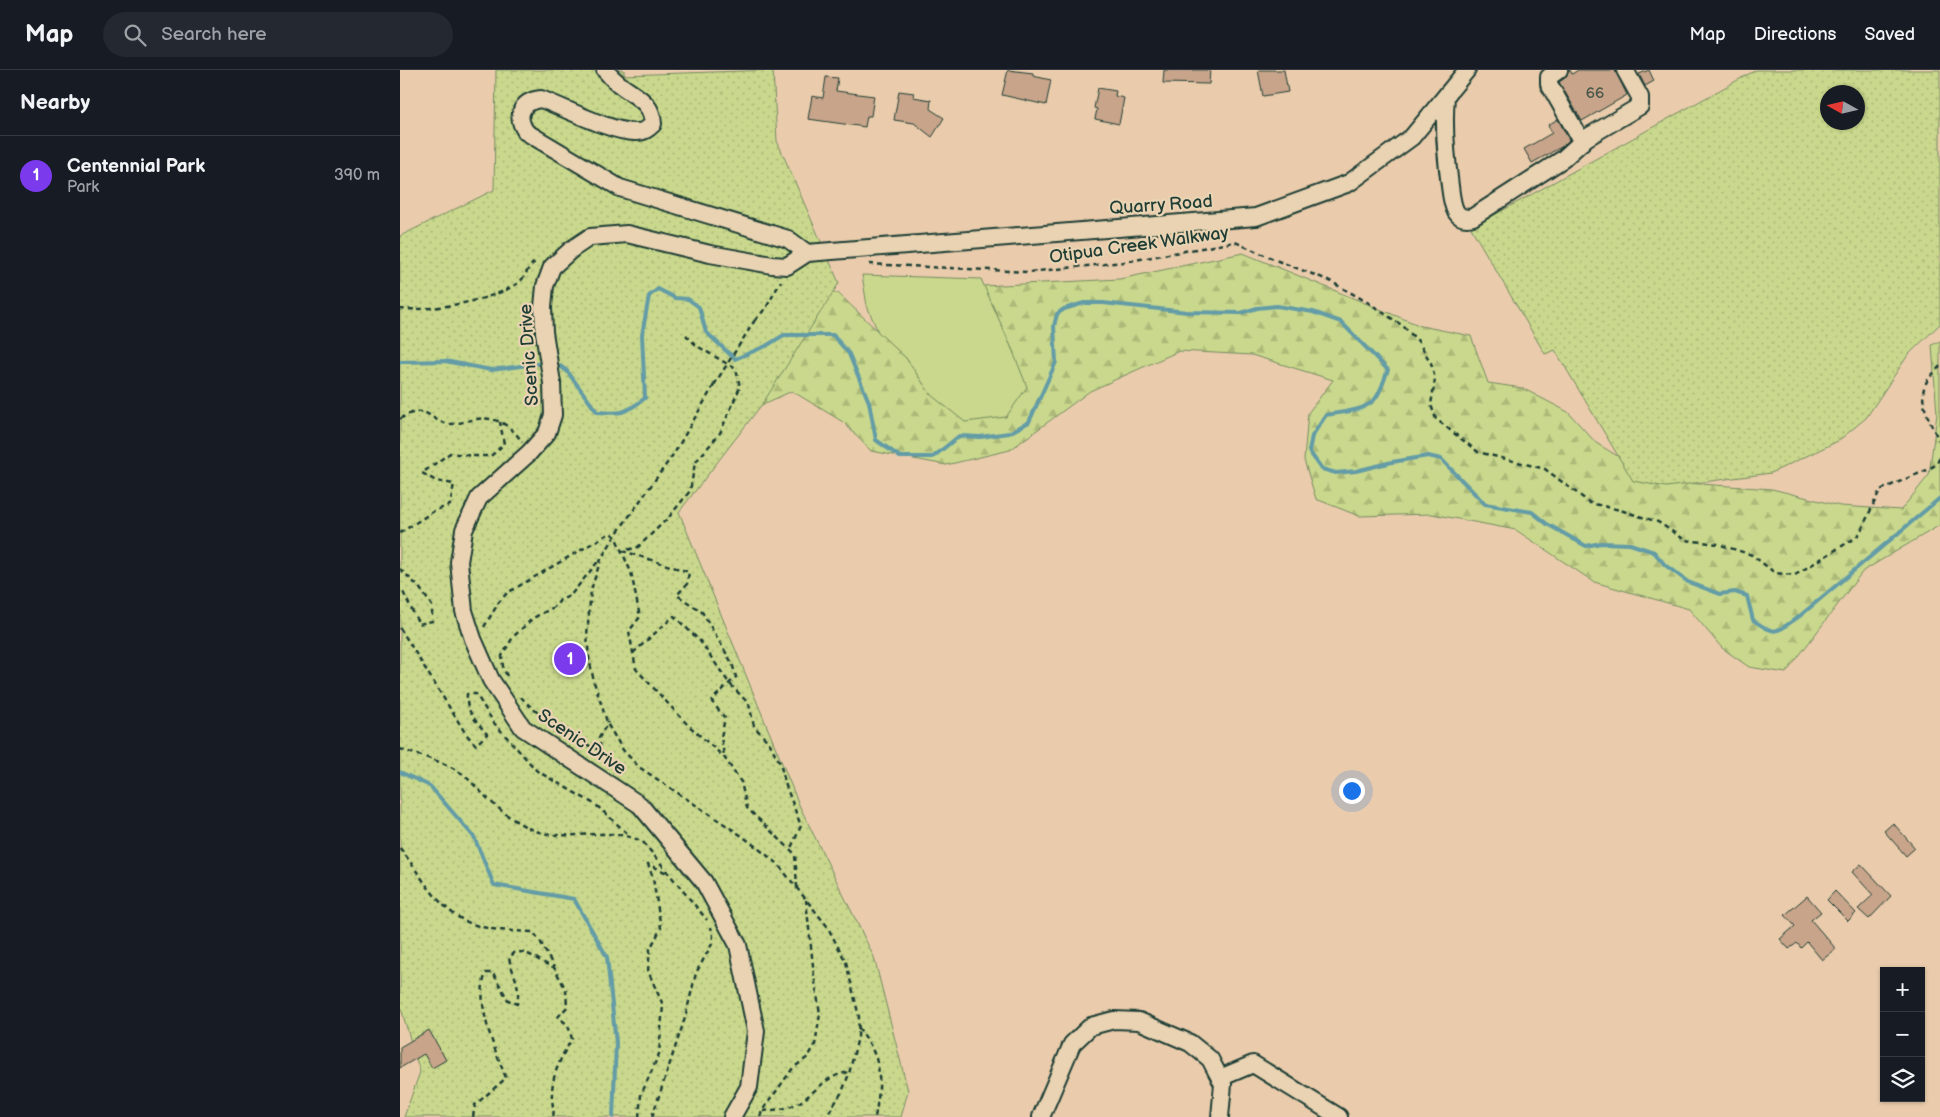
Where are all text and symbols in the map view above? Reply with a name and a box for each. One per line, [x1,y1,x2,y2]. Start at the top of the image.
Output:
search box [103,12,453,57]
text: Map [25,20,73,49]
icon: search [121,21,149,49]
text: Search here [161,23,267,46]
text: Map [1690,24,1726,45]
text: Directions [1754,24,1836,45]
text: Saved [1864,24,1915,45]
house number: 66 [1586,84,1604,103]
north arrow [1820,85,1865,130]
text: Nearby [20,90,90,115]
text: Centennial Park [67,155,205,178]
text: 1 [33,166,39,185]
text: 390 m [334,166,380,185]
text: Park [67,178,99,197]
street label: Quarry Road [1109,191,1213,219]
street label: Otipua Creek Walkway [1048,222,1231,268]
street label: Scenic Drive [515,303,543,407]
pin: 1 [554,640,586,678]
street label: Scenic Drive [534,705,631,779]
your location [1339,778,1365,804]
map controls [1880,967,1925,1102]
button: + [1880,967,1925,1012]
button: − [1880,1012,1925,1057]
button: layers [1880,1057,1925,1102]

